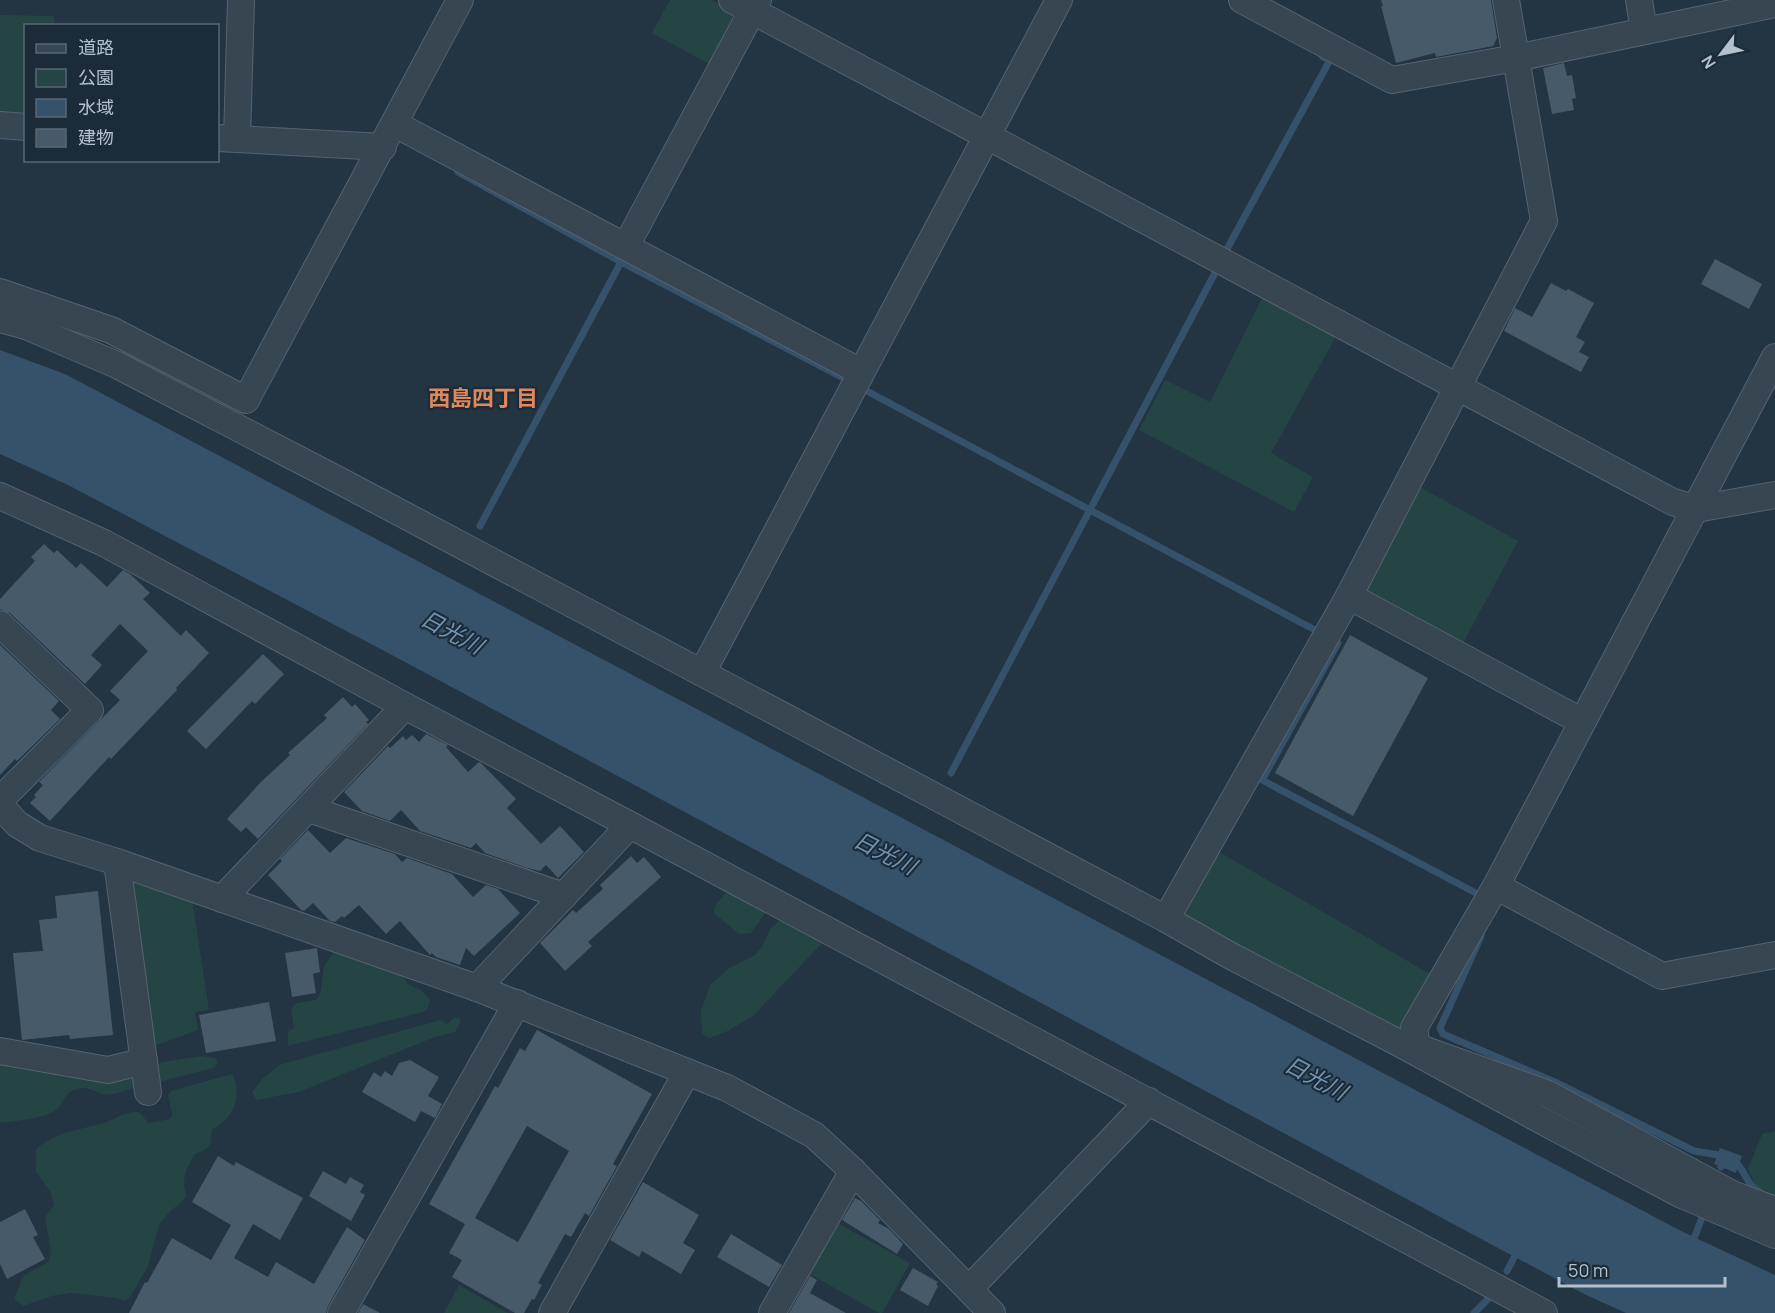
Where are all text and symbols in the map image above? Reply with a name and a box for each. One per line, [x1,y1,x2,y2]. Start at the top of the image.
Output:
legend [24,24,219,162]
north arrow [1691,24,1751,84]
text: 道路 [78,35,114,59]
text: N [1696,51,1721,73]
text: 公園 [78,65,114,89]
text: 水域 [78,95,114,119]
text: 建物 [78,125,114,149]
district label: 西島四丁目 [428,383,538,413]
water label: 日光川 [416,603,490,662]
water label: 日光川 [849,825,923,882]
water label: 日光川 [1280,1049,1354,1108]
scale bar [1559,1250,1726,1288]
text: 50 m [1568,1258,1608,1282]

